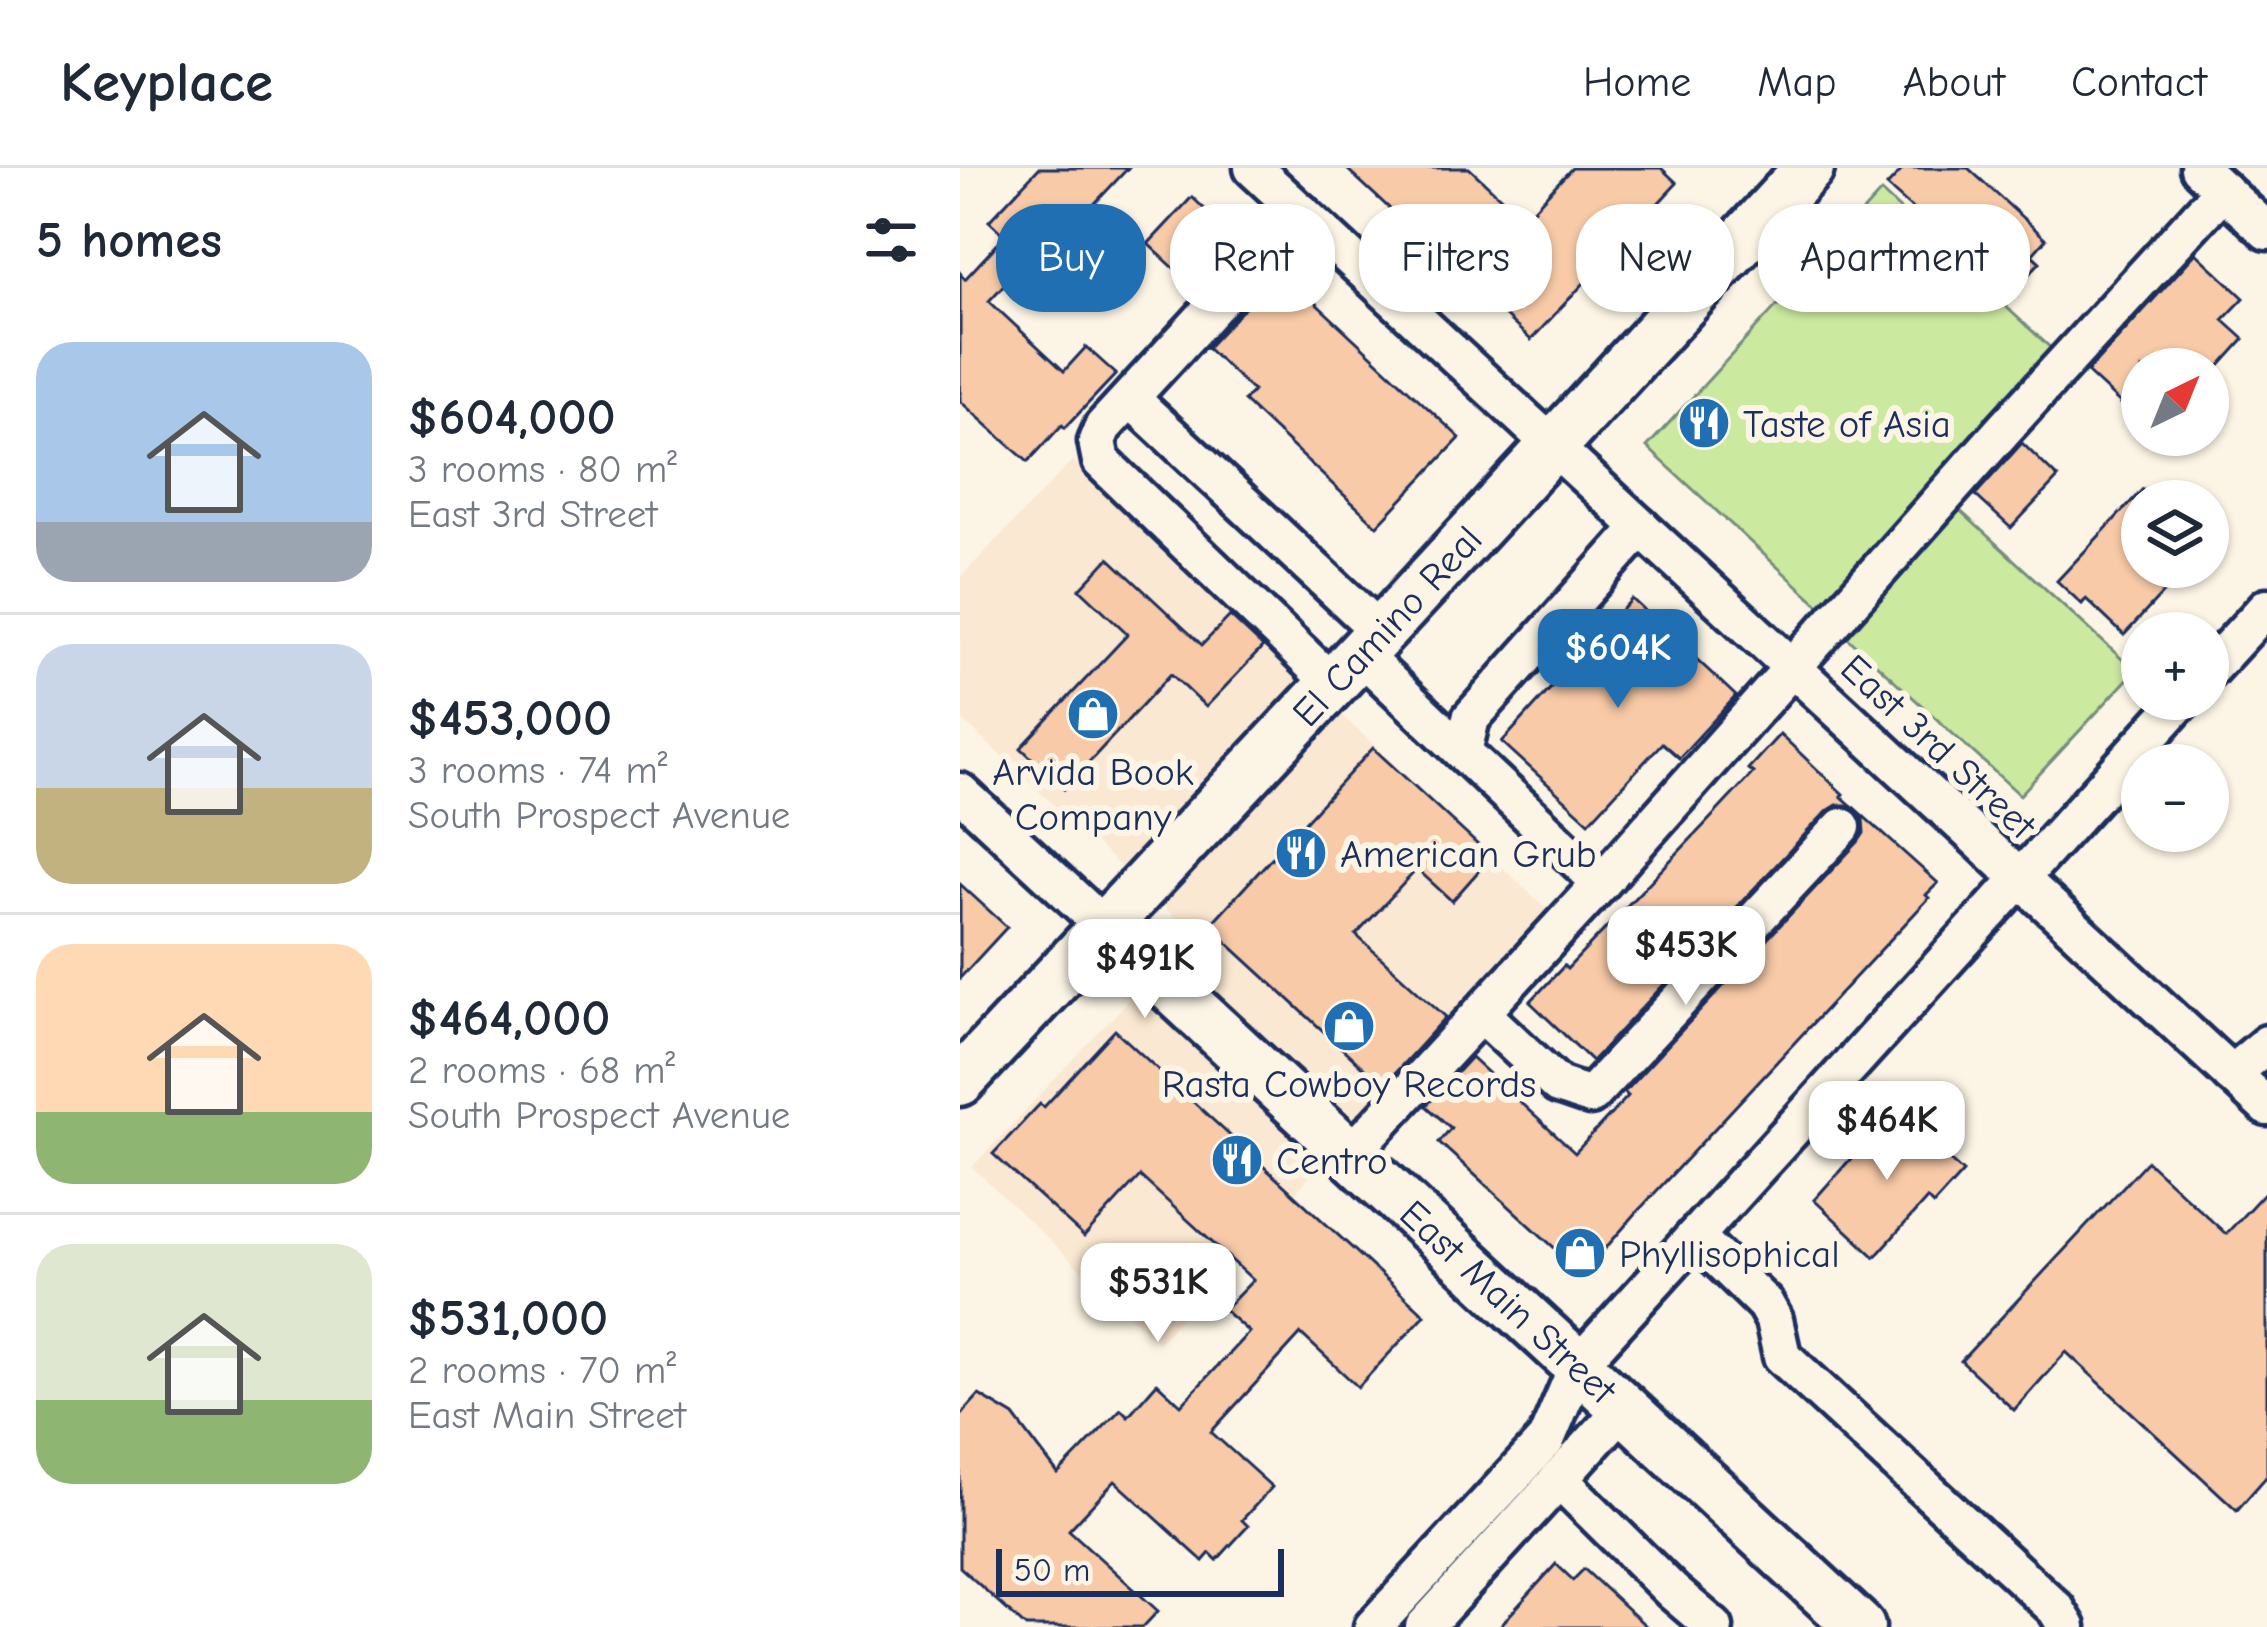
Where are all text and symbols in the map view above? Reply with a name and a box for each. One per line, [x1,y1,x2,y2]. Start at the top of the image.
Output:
text: Keyplace [60,50,273,115]
text: Home [1583,58,1691,107]
text: Map [1757,58,1836,107]
text: About [1902,58,2005,107]
text: Contact [2071,58,2207,107]
chip: Buy [996,204,1146,312]
chip: Rent [1170,204,1335,312]
chip: Filters [1359,204,1552,312]
chip: New [1576,204,1734,312]
chip: Apartment [1758,204,2030,312]
icon: filters [858,207,924,273]
text: 5 homes [36,211,222,270]
north arrow [2121,348,2229,456]
map controls [2121,348,2229,852]
text: $604,000 [408,388,616,447]
icon: home [132,390,276,534]
restaurant icon: Taste of Asia [1676,395,1732,451]
place label: Taste of Asia [1743,402,1951,447]
text: 3 rooms · 80 m² [408,447,677,492]
button: layers [2121,480,2229,588]
text: East 3rd Street [408,492,657,537]
street label: El Camino Real [1284,517,1491,736]
pin: $604K [1534,609,1702,711]
button: + [2121,612,2229,720]
text: $604K [1565,625,1671,670]
street label: East 3rd Street [1831,646,2046,850]
shop icon: Arvida Book Company [1065,686,1121,742]
text: $453,000 [408,689,612,748]
icon: home [132,692,276,836]
button: − [2121,744,2229,852]
text: 3 rooms · 74 m² [408,748,667,793]
place label: Arvida Book Company [992,750,1194,840]
text: South Prospect Avenue [408,793,790,838]
restaurant icon: American Grub [1273,825,1329,881]
place label: American Grub [1340,832,1597,877]
pin: $453K [1602,906,1770,1008]
pin: $491K [1061,919,1229,1021]
text: $453K [1634,922,1738,967]
text: $491K [1095,935,1195,980]
text: $464,000 [408,989,610,1048]
icon: home [132,992,276,1136]
shop icon: Rasta Cowboy Records [1321,998,1377,1054]
text: 2 rooms · 68 m² [408,1048,675,1093]
place label: Rasta Cowboy Records [1162,1062,1536,1107]
pin: $464K [1803,1081,1971,1183]
text: South Prospect Avenue [408,1093,790,1138]
text: $464K [1836,1097,1938,1142]
restaurant icon: Centro [1209,1132,1265,1188]
place label: Centro [1276,1139,1388,1184]
street label: East Main Street [1391,1191,1626,1415]
shop icon: Phyllisophical [1552,1225,1608,1281]
place label: Phyllisophical [1619,1232,1840,1277]
pin: $531K [1074,1243,1242,1345]
text: $531K [1108,1259,1208,1304]
text: $531,000 [408,1289,608,1348]
icon: home [132,1292,276,1436]
text: 2 rooms · 70 m² [408,1348,676,1393]
text: East Main Street [408,1393,686,1438]
scale bar [996,1543,1284,1596]
text: 50 m [1014,1551,1090,1589]

